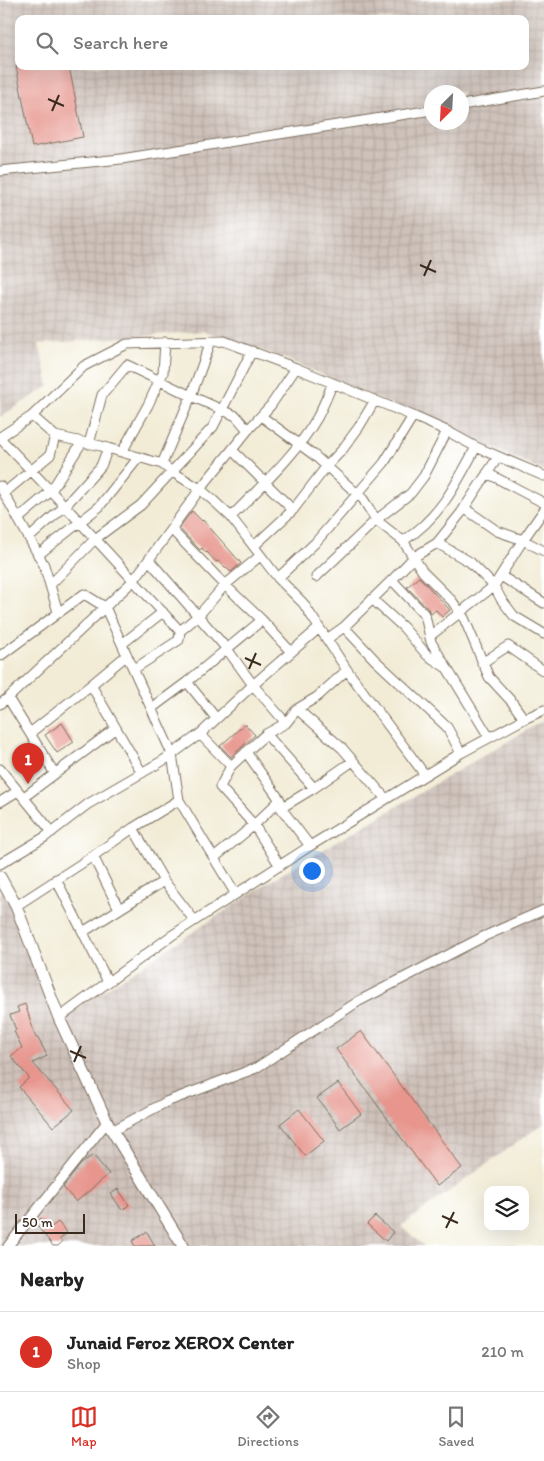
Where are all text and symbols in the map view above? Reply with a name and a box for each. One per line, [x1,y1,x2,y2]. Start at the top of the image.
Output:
search box [15,15,529,70]
icon: search [33,29,61,57]
text: Search here [73,31,168,54]
north arrow [424,85,469,130]
pin: 1 [12,743,44,784]
your location [299,858,325,884]
map controls [484,1186,529,1231]
button: layers [484,1186,529,1231]
scale bar [15,1211,85,1234]
text: 50 m [22,1214,53,1231]
text: Nearby [20,1266,84,1291]
text: Junaid Feroz XEROX Center [67,1331,294,1354]
text: 1 [32,1342,40,1361]
text: 210 m [481,1342,524,1361]
text: Shop [67,1354,101,1373]
tab: Map [70,1403,98,1450]
tab: Directions [237,1403,299,1450]
tab: Saved [438,1403,474,1450]

